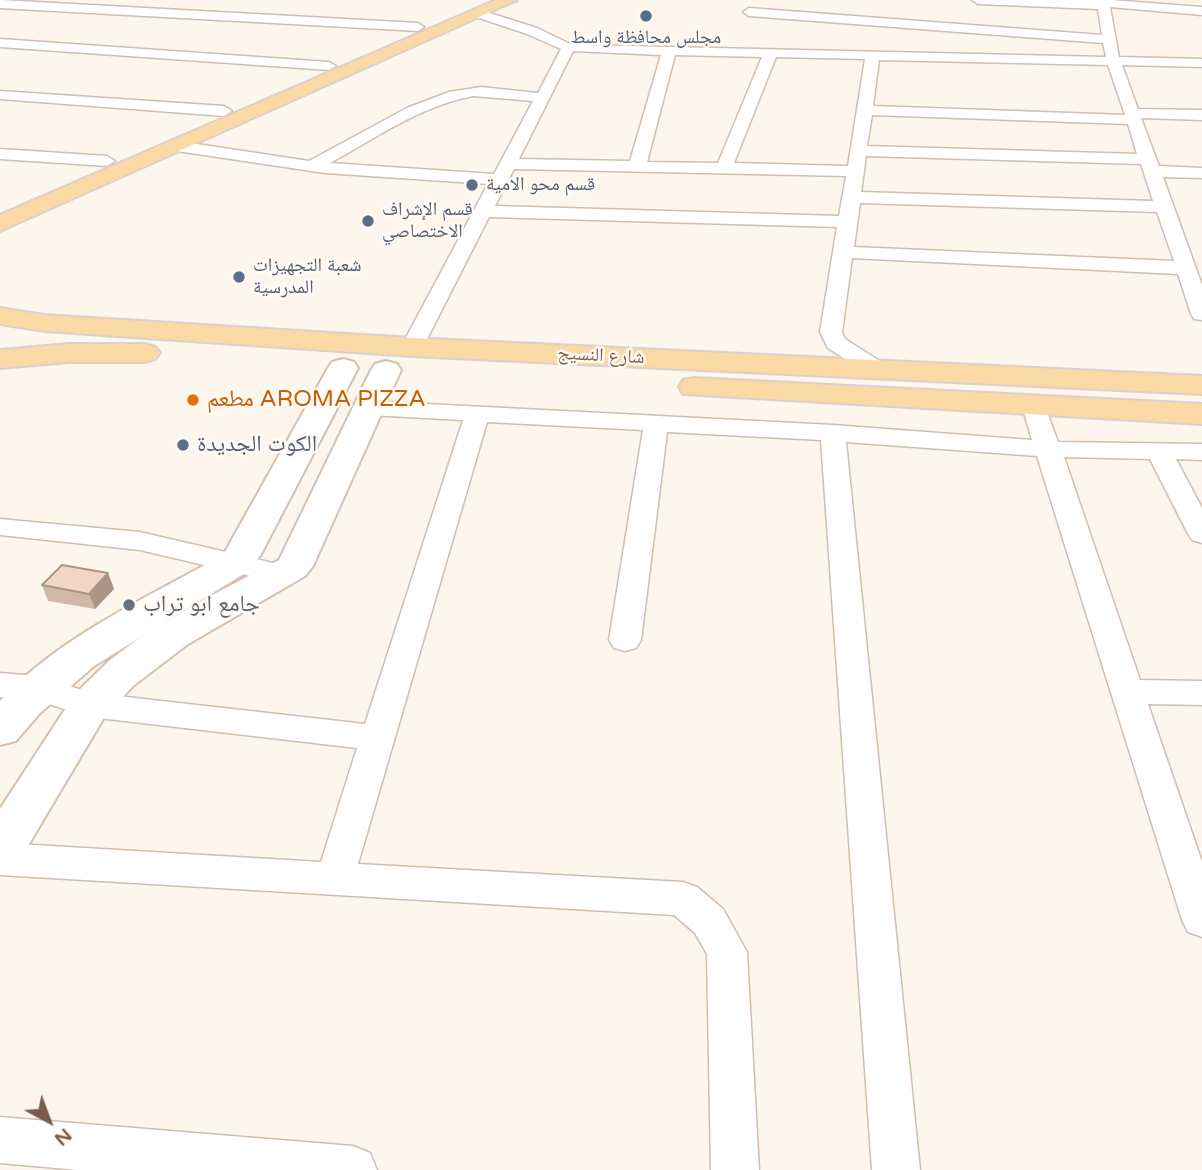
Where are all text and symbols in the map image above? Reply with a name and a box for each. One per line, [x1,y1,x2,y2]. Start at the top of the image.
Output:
marker: مجلس محافظة واسط [638,8,654,24]
place label: مجلس محافظة واسط [571,27,721,49]
place label: قسم محو الامية [486,174,595,196]
marker: قسم محو الامية [464,177,480,193]
place label: قسم الإشراف الاختصاصي [382,199,473,243]
marker: قسم الإشراف الاختصاصي [360,213,376,229]
place label: شعبة التجهيزات المدرسية [253,255,361,299]
marker: شعبة التجهيزات المدرسية [231,269,247,285]
street label: شارع النسيج [557,342,645,370]
place label: مطعم AROMA PIZZA [207,386,426,414]
marker: مطعم AROMA PIZZA [185,392,201,408]
place label: الكوت الجديدة [197,431,317,459]
marker: الكوت الجديدة [175,437,191,453]
place label: جامع ابو تراب [143,591,260,619]
marker: جامع ابو تراب [121,597,137,613]
north arrow [14,1086,84,1156]
text: N [50,1124,76,1150]

